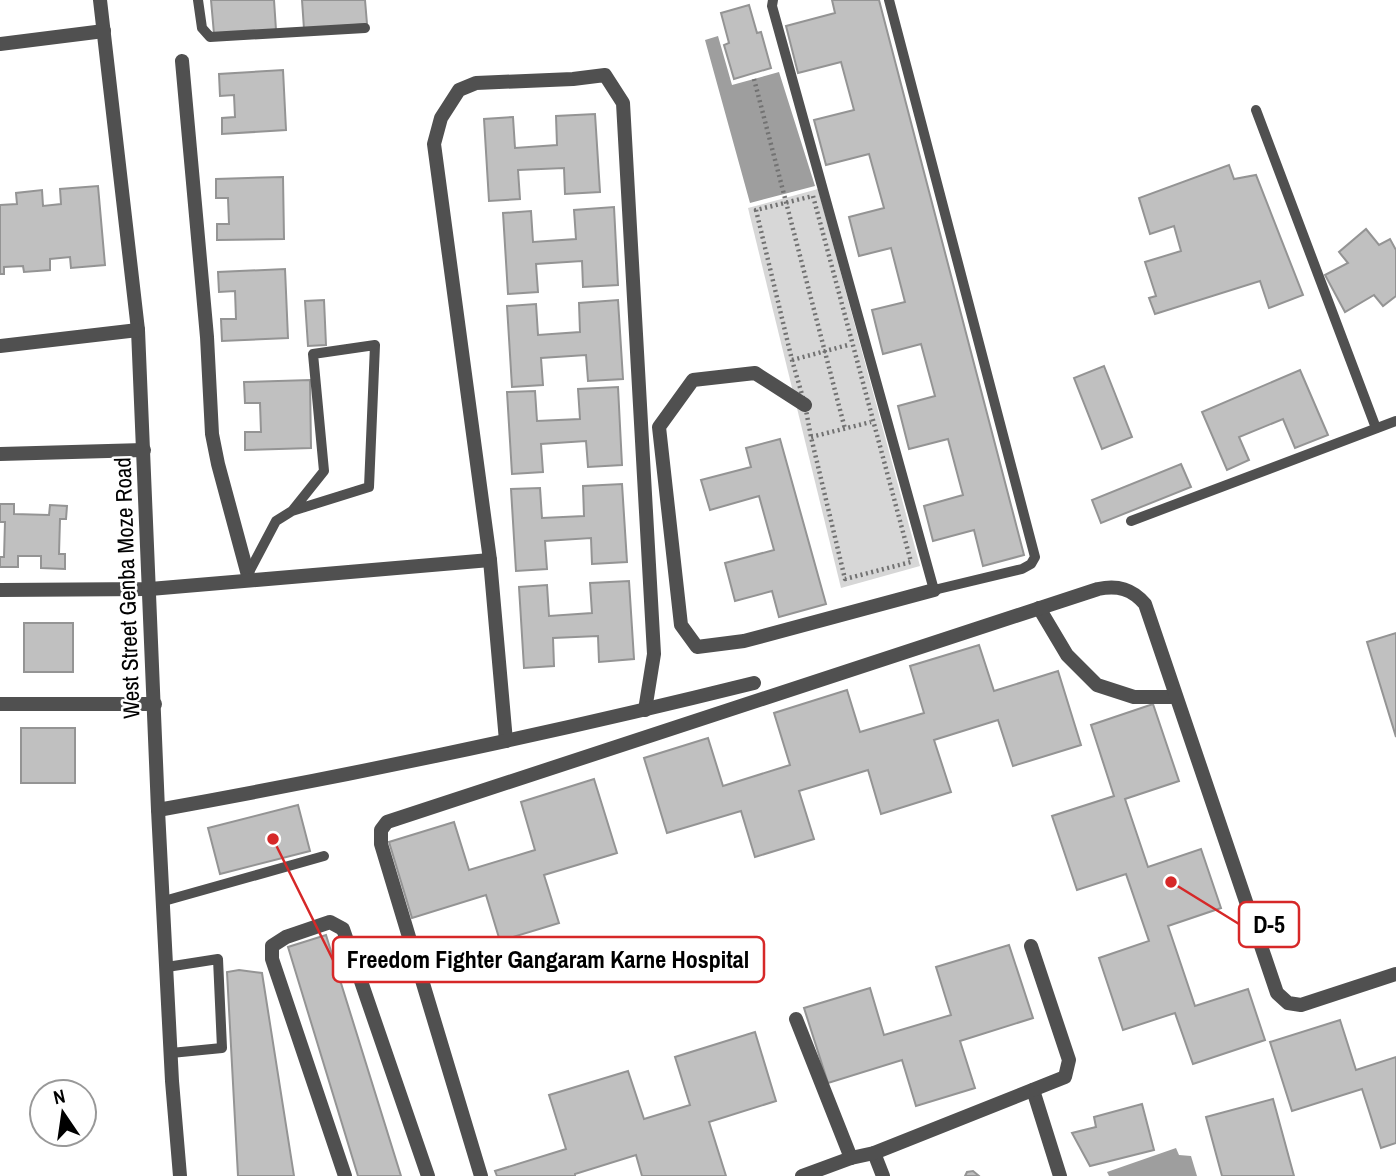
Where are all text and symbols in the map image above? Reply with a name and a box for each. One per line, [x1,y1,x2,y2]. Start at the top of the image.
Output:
street label: West Street Genba Moze Road [106,457,147,719]
callout: D-5 [1239,902,1299,947]
text: D-5 [1253,908,1285,940]
callout: Freedom Fighter Gangaram Karne Hospital [333,937,764,982]
text: Freedom Fighter Gangaram Karne Hospital [347,943,749,975]
north arrow [28,1078,98,1148]
text: N [51,1083,68,1110]

